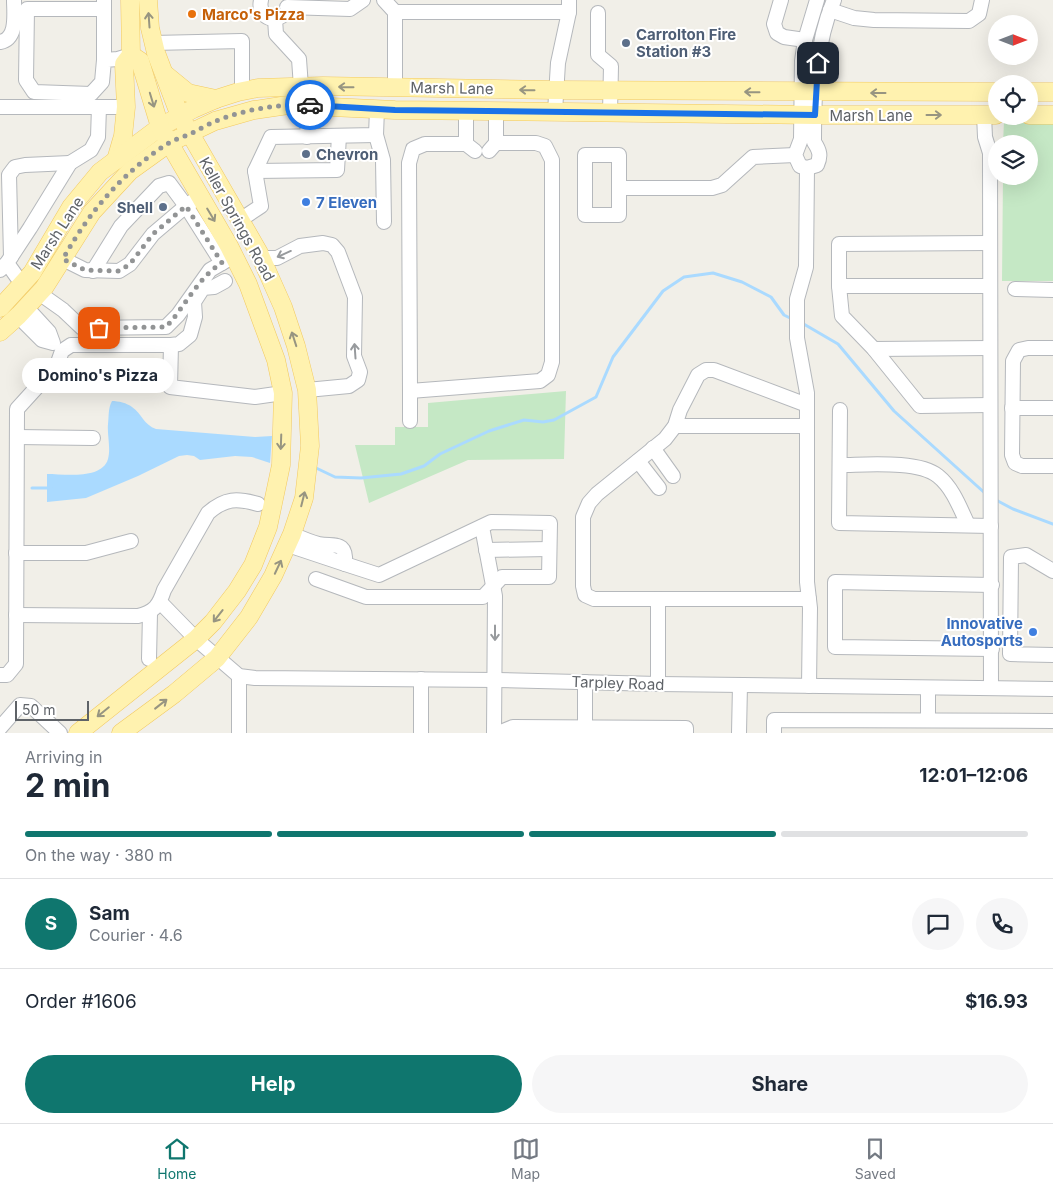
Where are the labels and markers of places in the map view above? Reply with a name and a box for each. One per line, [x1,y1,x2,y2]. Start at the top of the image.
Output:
place label: Marco's Pizza [202,5,305,24]
marker: Marco's Pizza [186,8,198,20]
place label: Carrolton Fire Station #3 [636,25,736,61]
marker: Carrolton Fire Station #3 [620,37,632,49]
pin [797,42,839,84]
place label: Chevron [316,145,378,164]
marker: Chevron [300,148,312,160]
place label: 7 Eleven [316,193,377,212]
marker: 7 Eleven [300,196,312,208]
place label: Shell [117,198,153,217]
marker: Shell [157,201,169,213]
pin [78,307,120,349]
callout: Domino's Pizza [23,358,175,393]
place label: Innovative Autosports [941,614,1023,650]
marker: Innovative Autosports [1027,626,1039,638]

